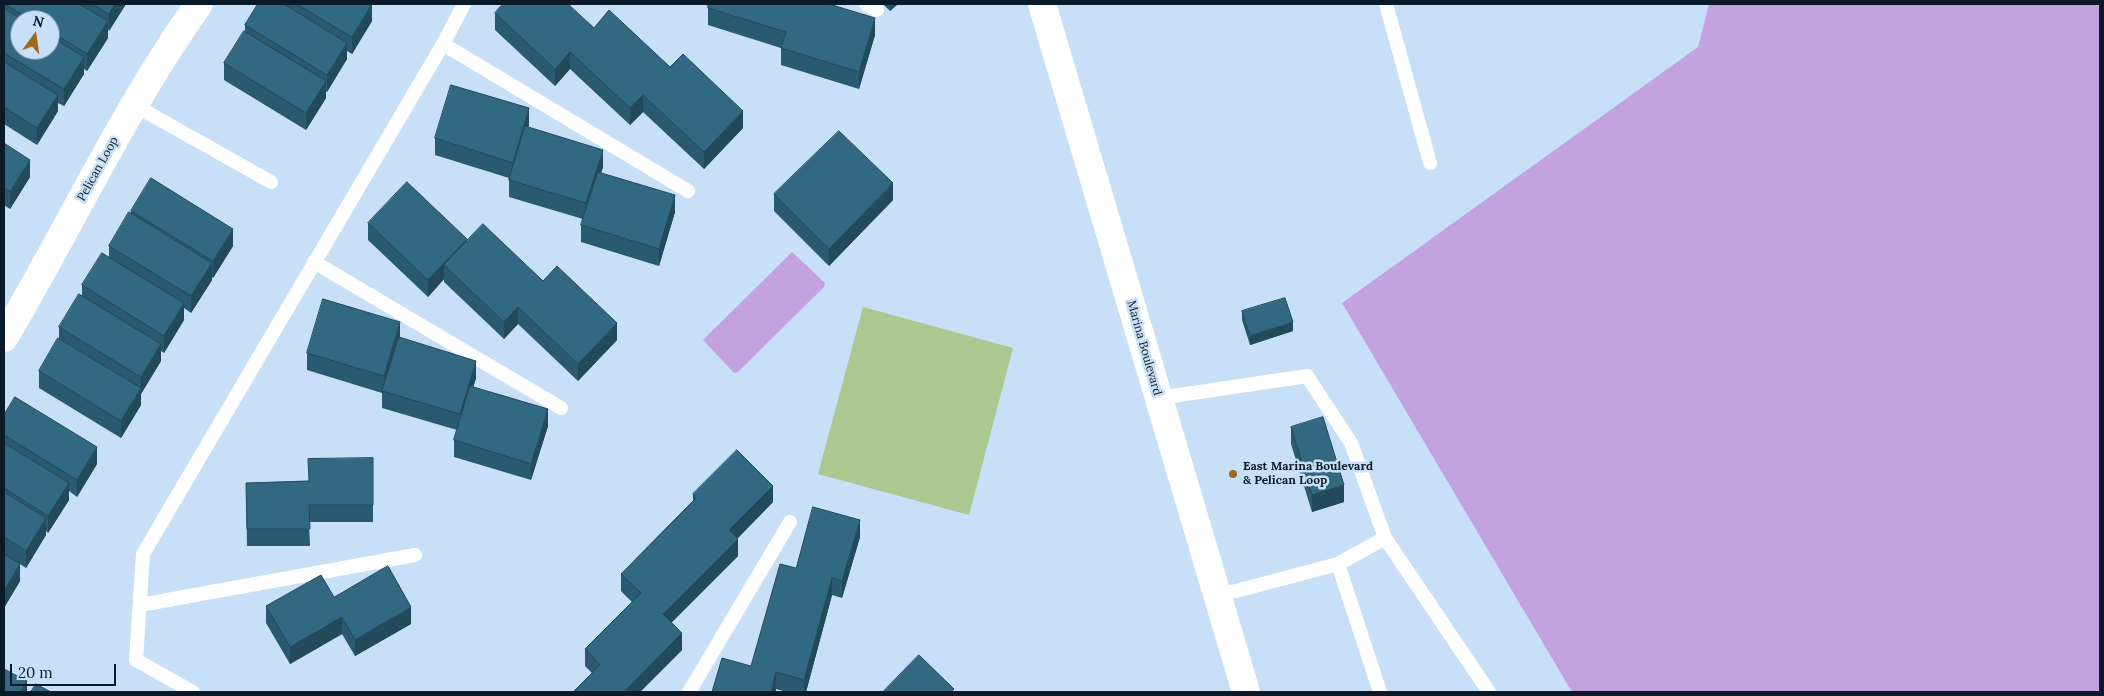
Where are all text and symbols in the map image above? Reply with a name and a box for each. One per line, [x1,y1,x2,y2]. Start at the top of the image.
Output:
north arrow [10,10,60,60]
text: N [31,11,46,31]
street label: Pelican Loop [74,134,122,204]
street label: Marina Boulevard [1124,299,1164,397]
place label: East Marina Boulevard & Pelican Loop [1243,460,1373,488]
marker: East Marina Boulevard & Pelican Loop [1227,468,1239,480]
scale bar [12,654,119,686]
text: 20 m [18,663,53,682]

